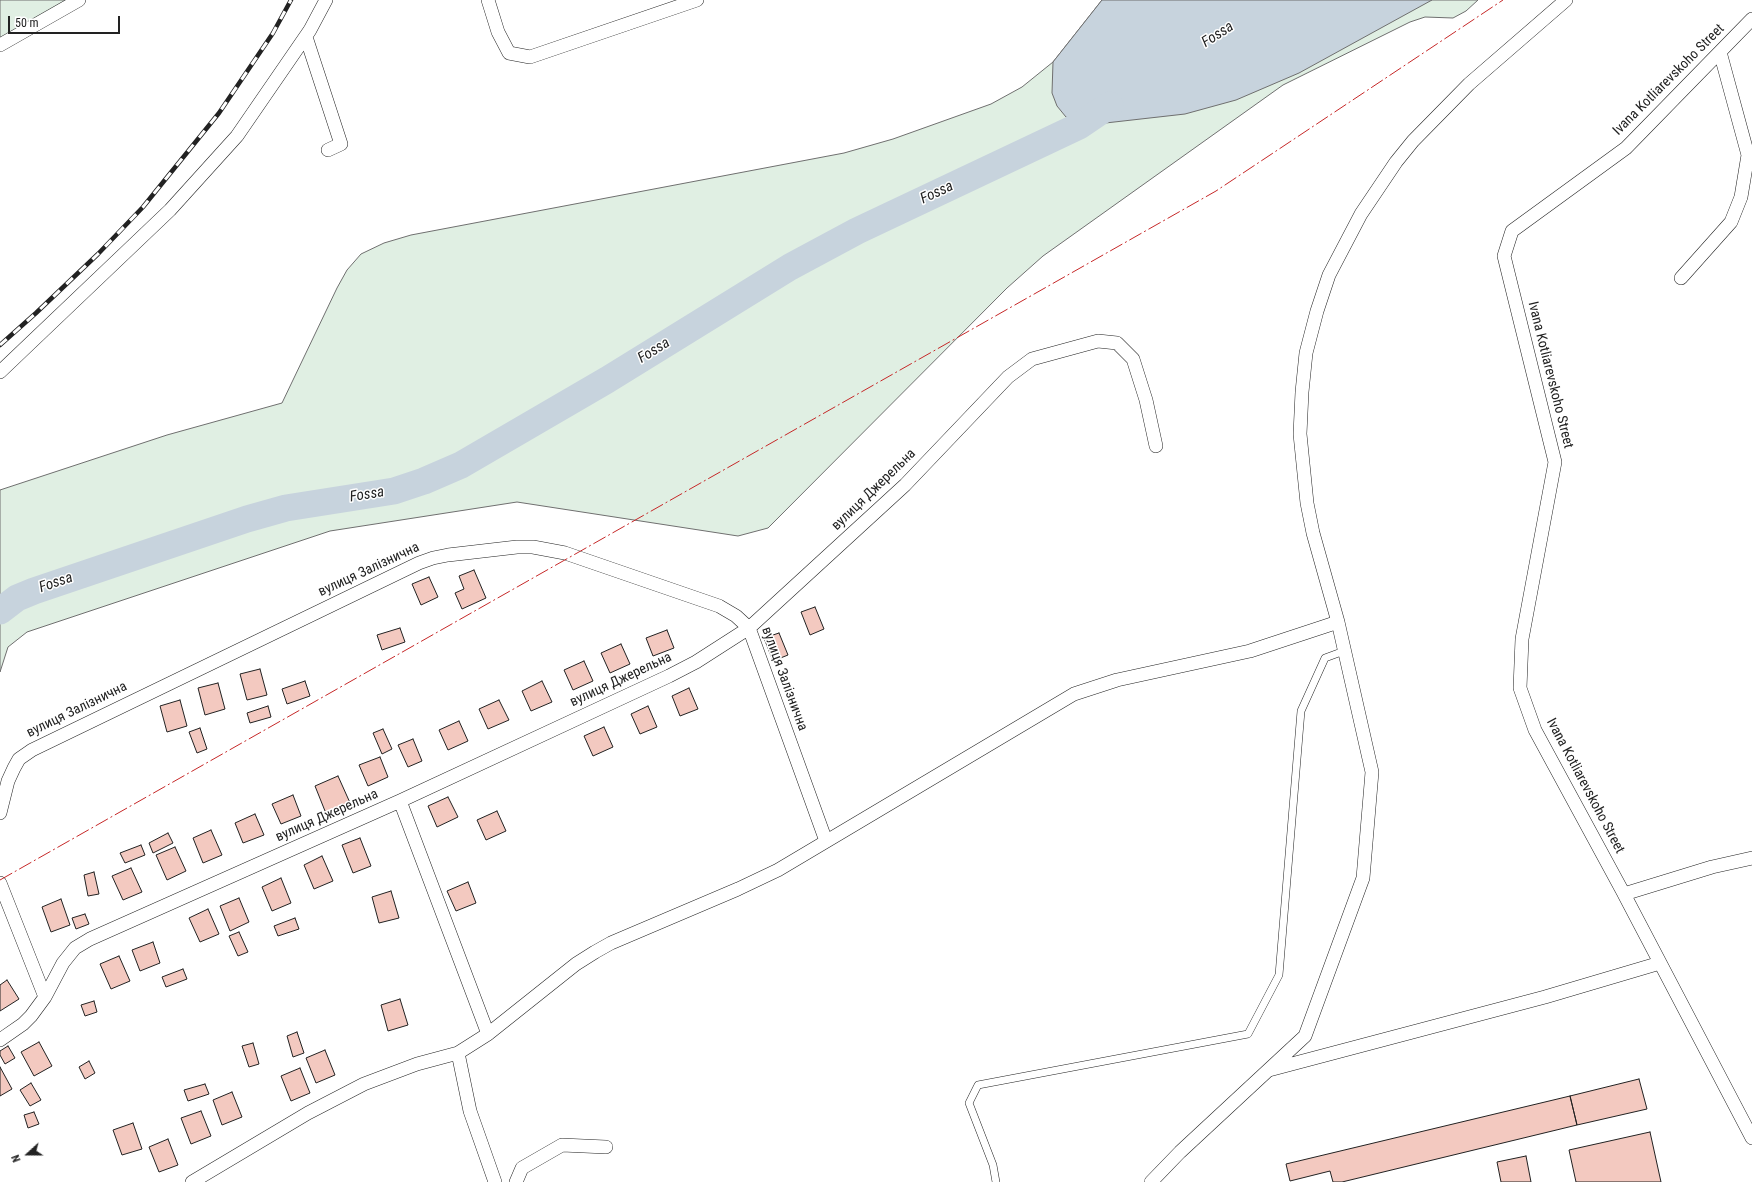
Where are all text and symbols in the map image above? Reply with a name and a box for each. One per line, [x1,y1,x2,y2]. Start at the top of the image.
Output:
scale bar [10,8,122,34]
text: 50 m [15,16,39,30]
water label: Fossa [1199,18,1237,52]
street label: Ivana Kotliarevskoho Street [1610,21,1728,139]
water label: Fossa [918,178,956,208]
street label: Ivana Kotliarevskoho Street [1524,300,1576,450]
water label: Fossa [635,334,673,368]
street label: вулиця Джерельна [829,446,919,534]
water label: Fossa [349,483,385,507]
street label: вулиця Залізнична [316,539,422,601]
water label: Fossa [37,569,75,597]
street label: вулиця Залізнична [757,625,811,733]
street label: вулиця Джерельна [567,649,675,711]
street label: вулиця Залізнична [24,678,130,742]
street label: Ivana Kotliarevskoho Street [1542,716,1628,856]
street label: вулиця Джерельна [273,786,381,846]
north arrow [8,1134,48,1174]
text: N [9,1153,24,1164]

